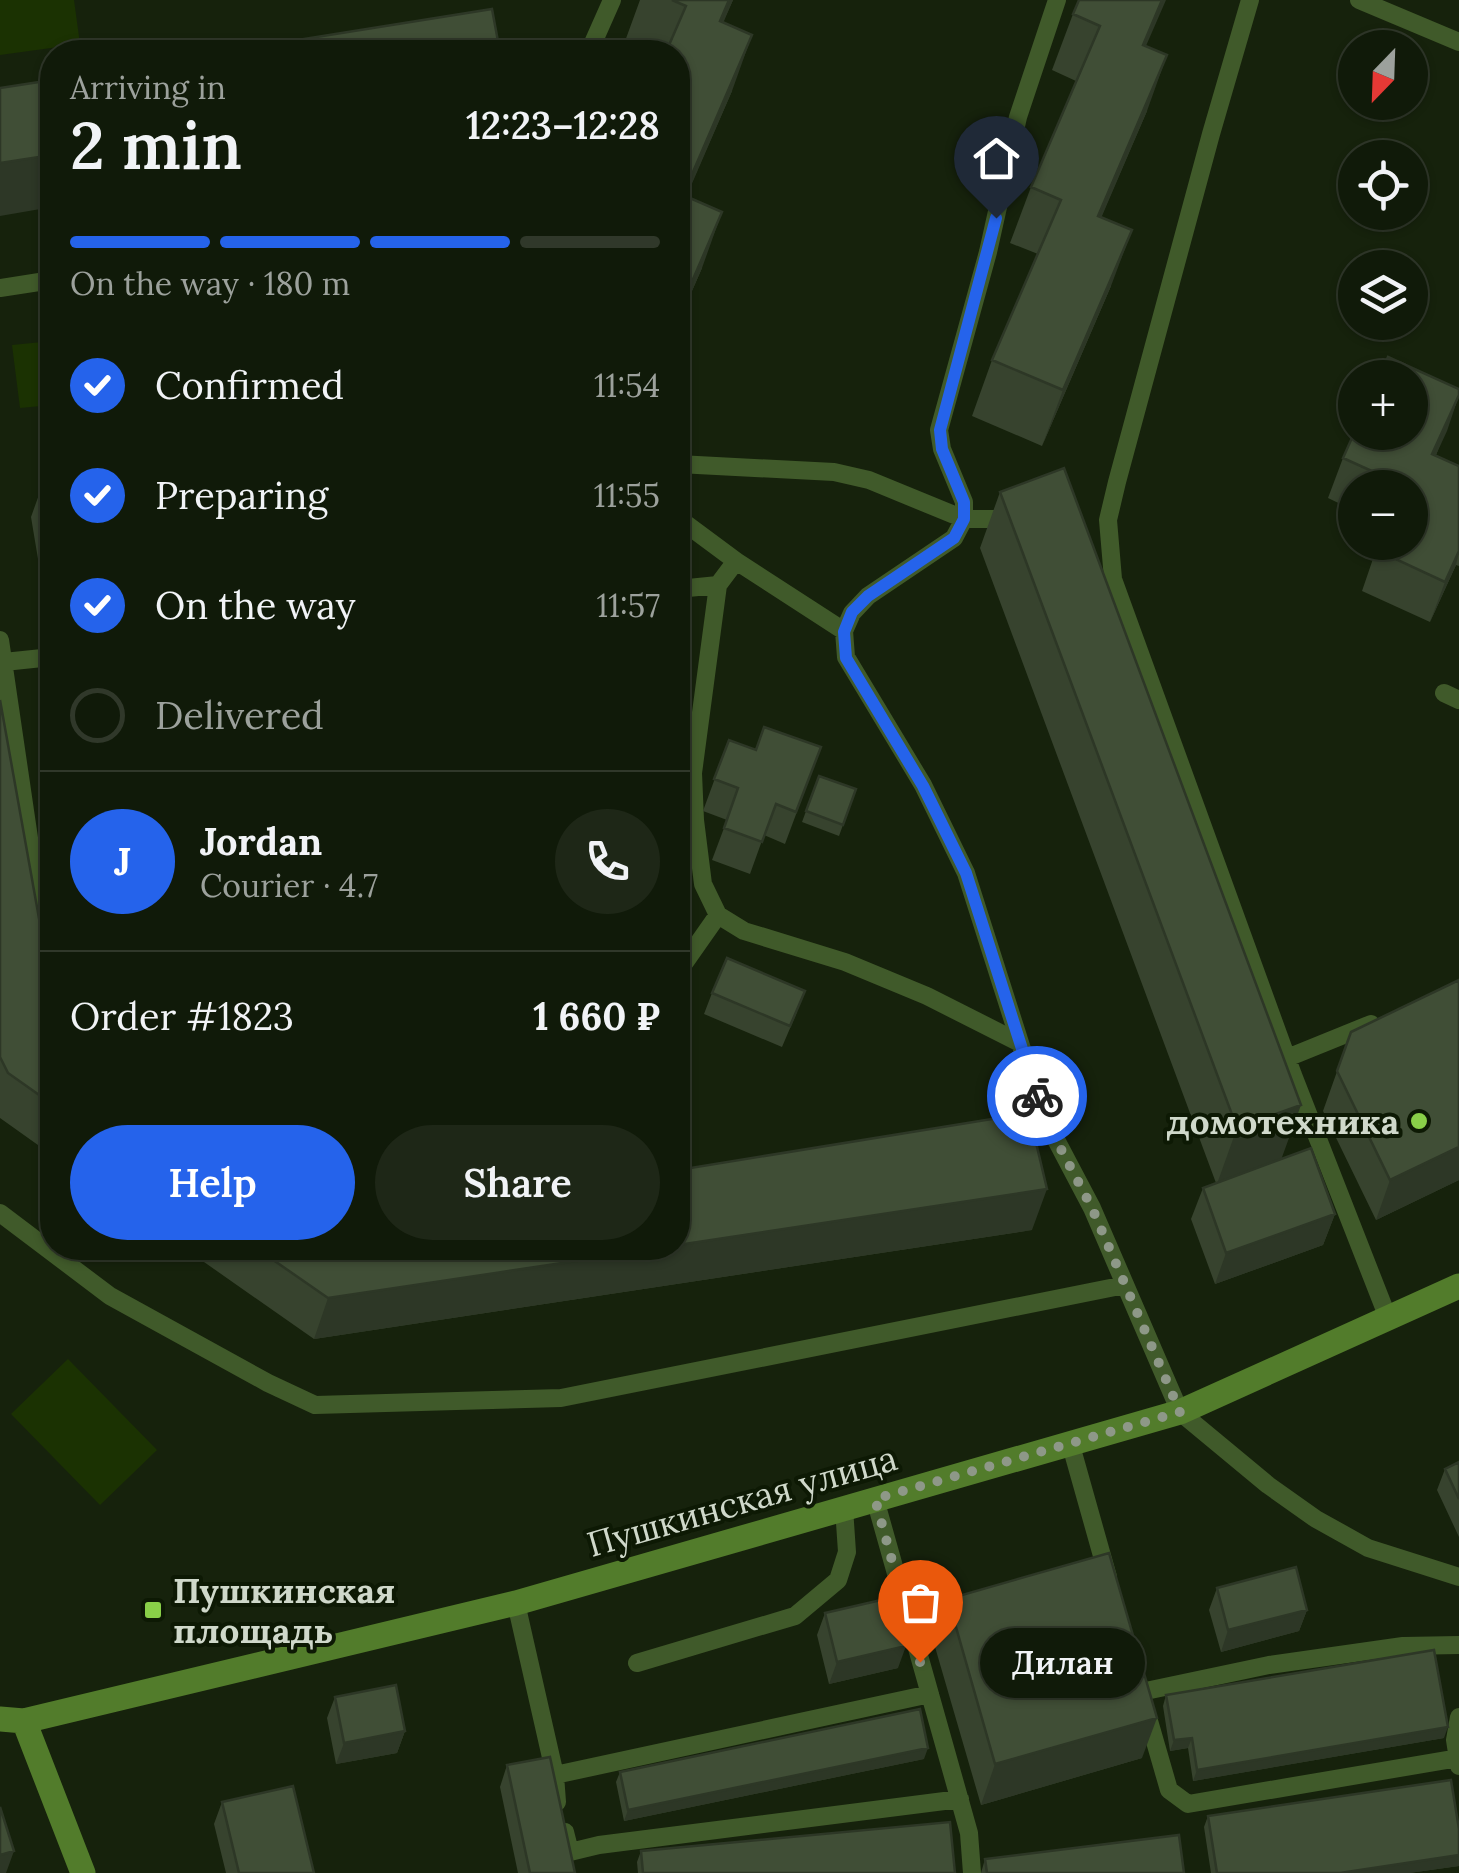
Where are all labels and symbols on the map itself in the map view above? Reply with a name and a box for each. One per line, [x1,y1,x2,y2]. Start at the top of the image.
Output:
north arrow [1338,30,1428,120]
pin [954,116,1039,219]
courier [987,1046,1087,1146]
place label: домотехника [1166,1099,1399,1144]
marker: домотехника [1408,1110,1430,1132]
street label: Пушкинская улица [582,1435,902,1567]
pin [878,1560,963,1663]
place label: Пушкинская площадь [173,1568,395,1653]
marker: Пушкинская площадь [142,1599,164,1621]
callout: Дилан [980,1627,1145,1697]

